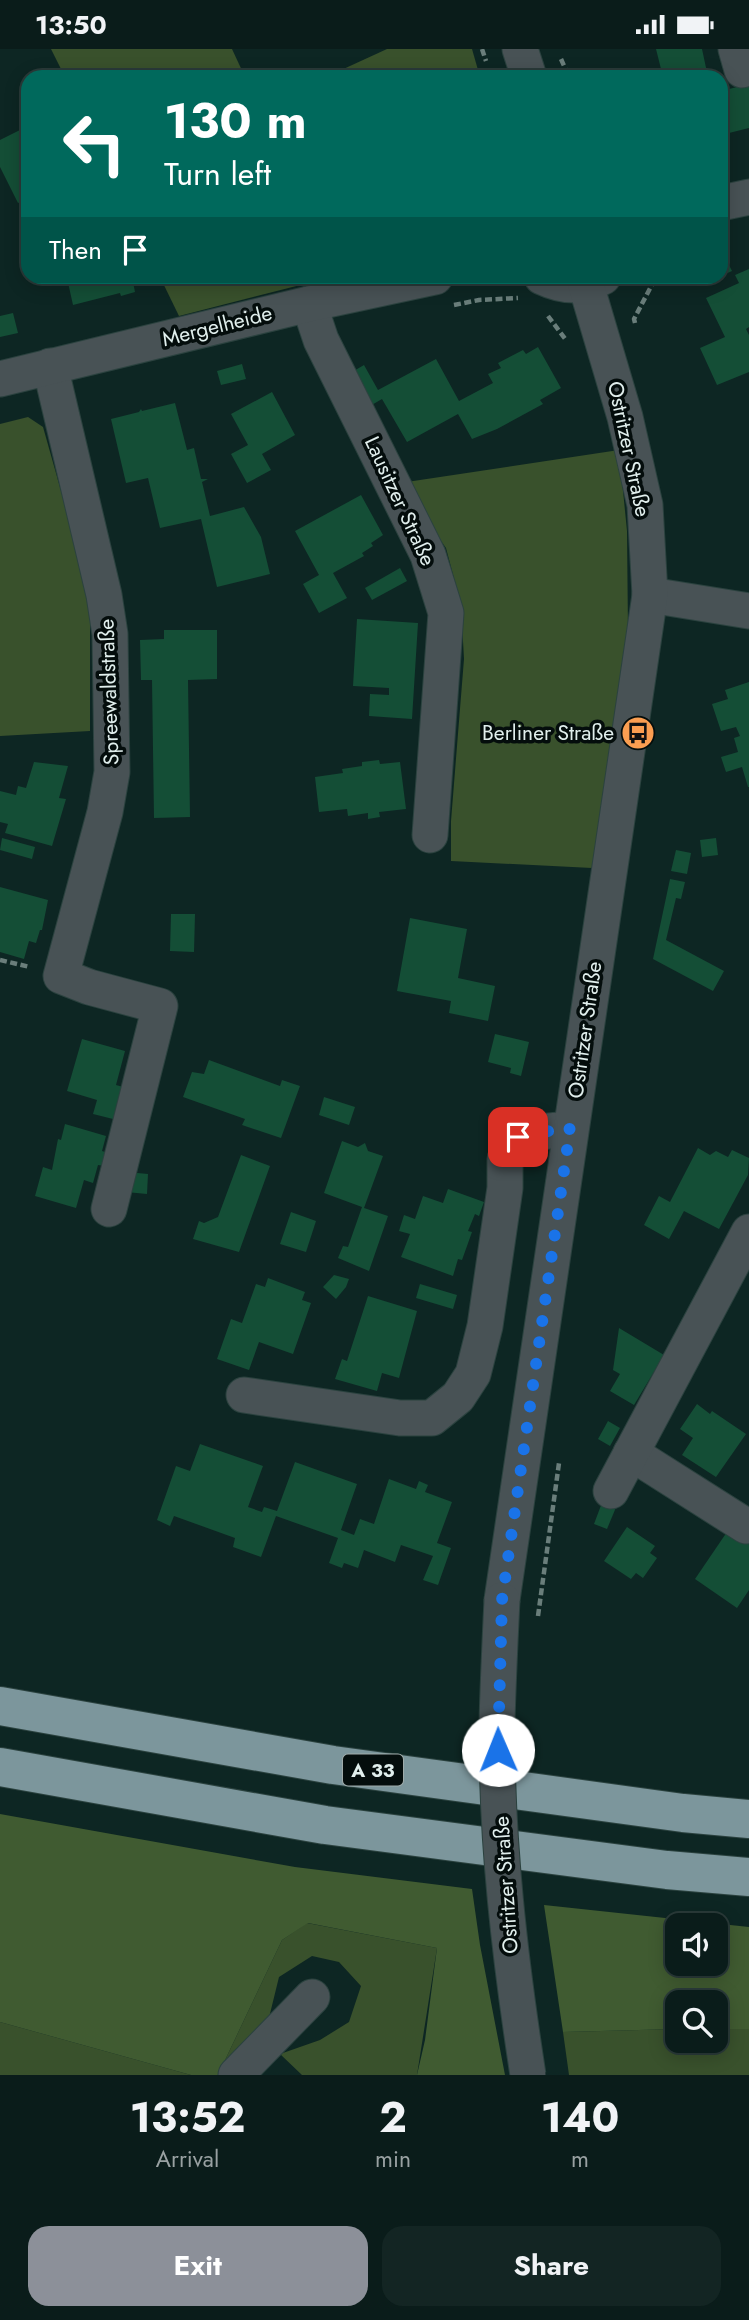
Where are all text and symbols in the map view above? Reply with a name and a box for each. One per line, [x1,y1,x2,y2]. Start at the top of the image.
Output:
text: 13:50 [35,6,107,44]
text: 130 m [164,86,307,156]
icon: left [49,98,140,189]
text: Turn left [164,151,271,197]
text: Then [49,231,102,269]
icon: arrive [116,231,154,269]
street label: Mergelheide [159,298,275,354]
street label: Ostritzer Straße [600,378,658,520]
street label: Lausitzer Straße [357,431,443,571]
street label: Spreewaldstraße [91,618,127,766]
bus stop icon: Berliner Straße [619,714,657,752]
place label: Berliner Straße [482,718,614,748]
street label: Ostritzer Straße [561,959,609,1100]
pin [488,1107,548,1167]
icon: arrive [499,1118,537,1156]
position arrow [461,1713,535,1787]
road number: A 33 [343,1755,403,1785]
street label: Ostritzer Straße [486,1815,526,1955]
map controls [665,1913,728,2053]
button: sound [665,1913,728,1976]
button: search [665,1990,728,2053]
text: 13:52 [130,2087,245,2148]
text: 2 [379,2087,407,2148]
text: 140 [541,2087,619,2148]
text: Arrival [156,2142,219,2176]
text: min [375,2142,411,2176]
text: m [571,2142,589,2176]
button: Exit [28,2226,368,2306]
button: Share [382,2226,721,2306]

